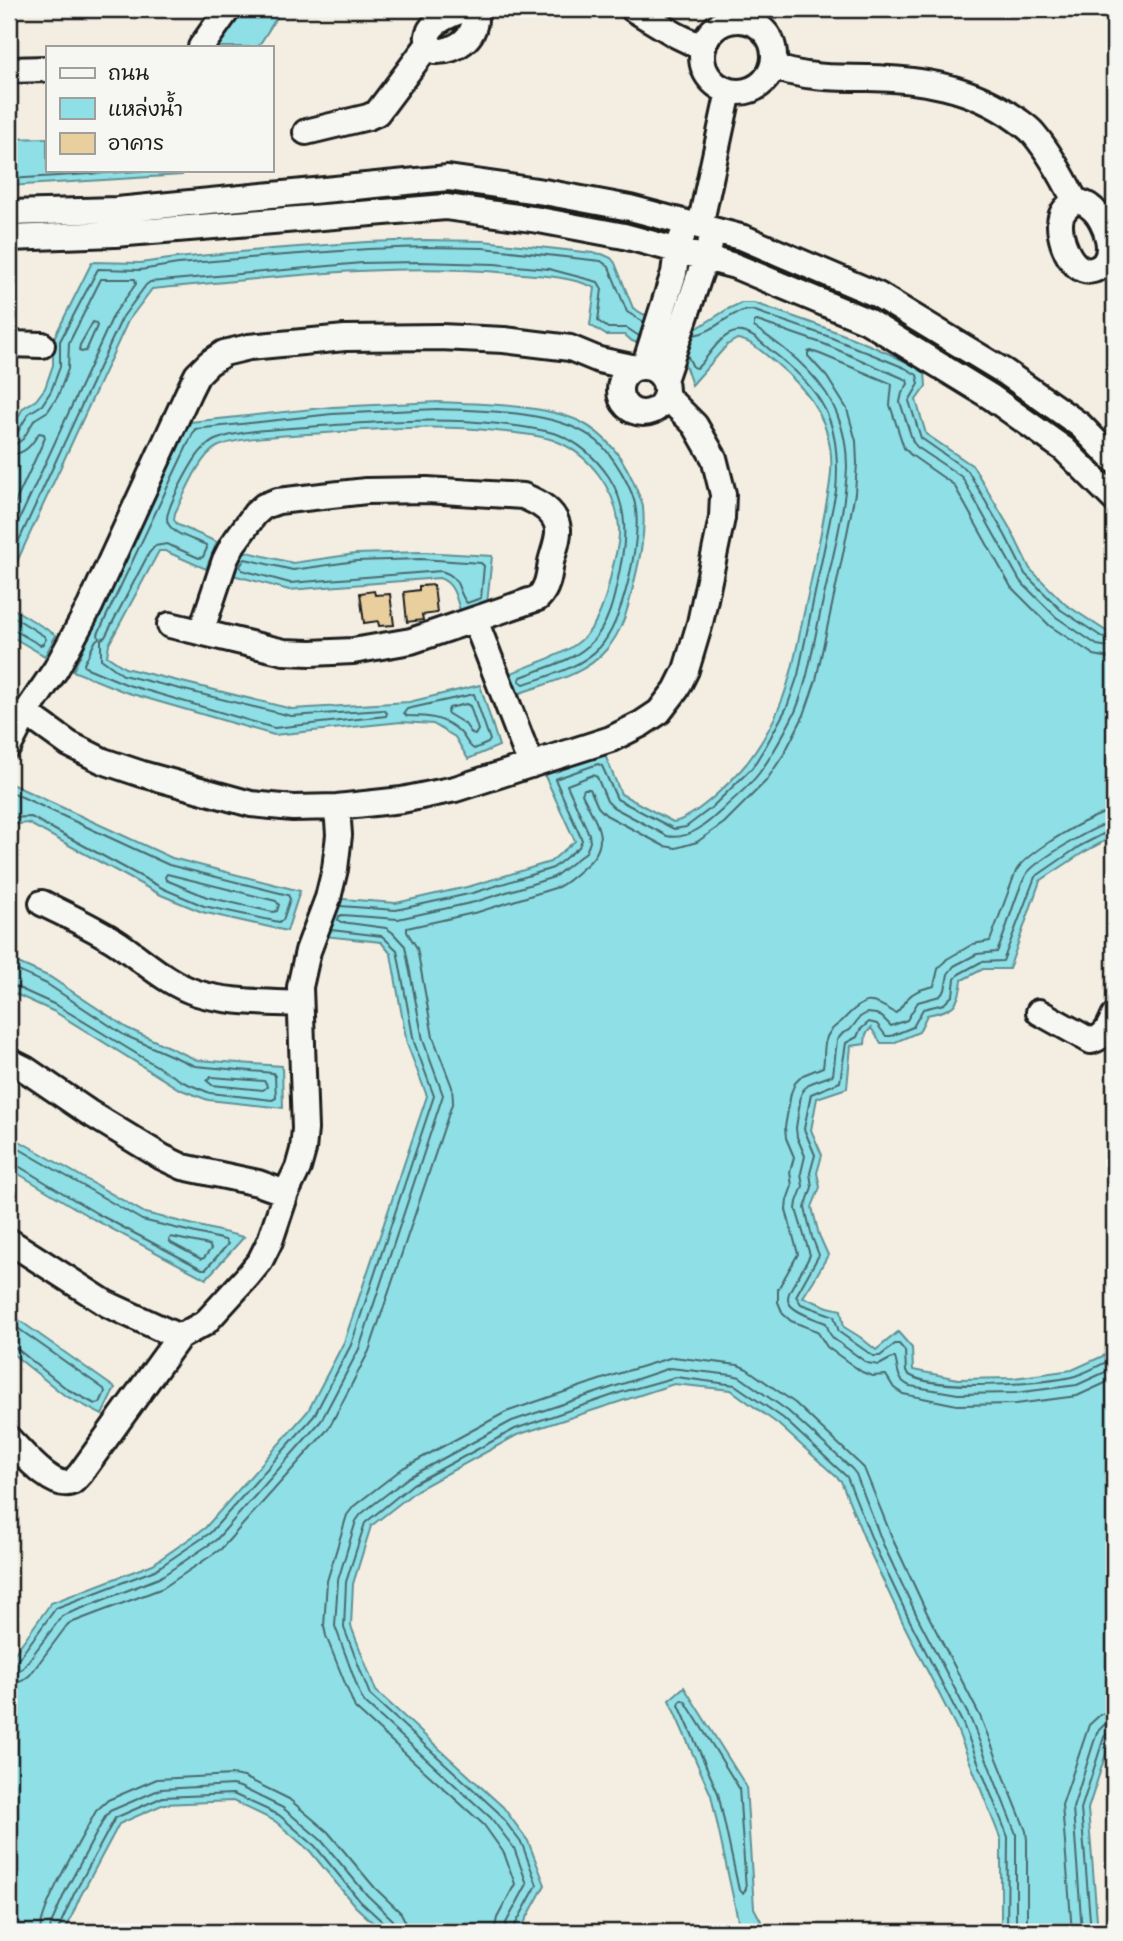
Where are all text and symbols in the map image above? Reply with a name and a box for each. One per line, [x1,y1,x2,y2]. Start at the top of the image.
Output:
legend [46,46,273,172]
text: ถนน [108,61,149,86]
text: แหล่งน้ำ [108,90,183,122]
text: อาคาร [108,131,164,156]

